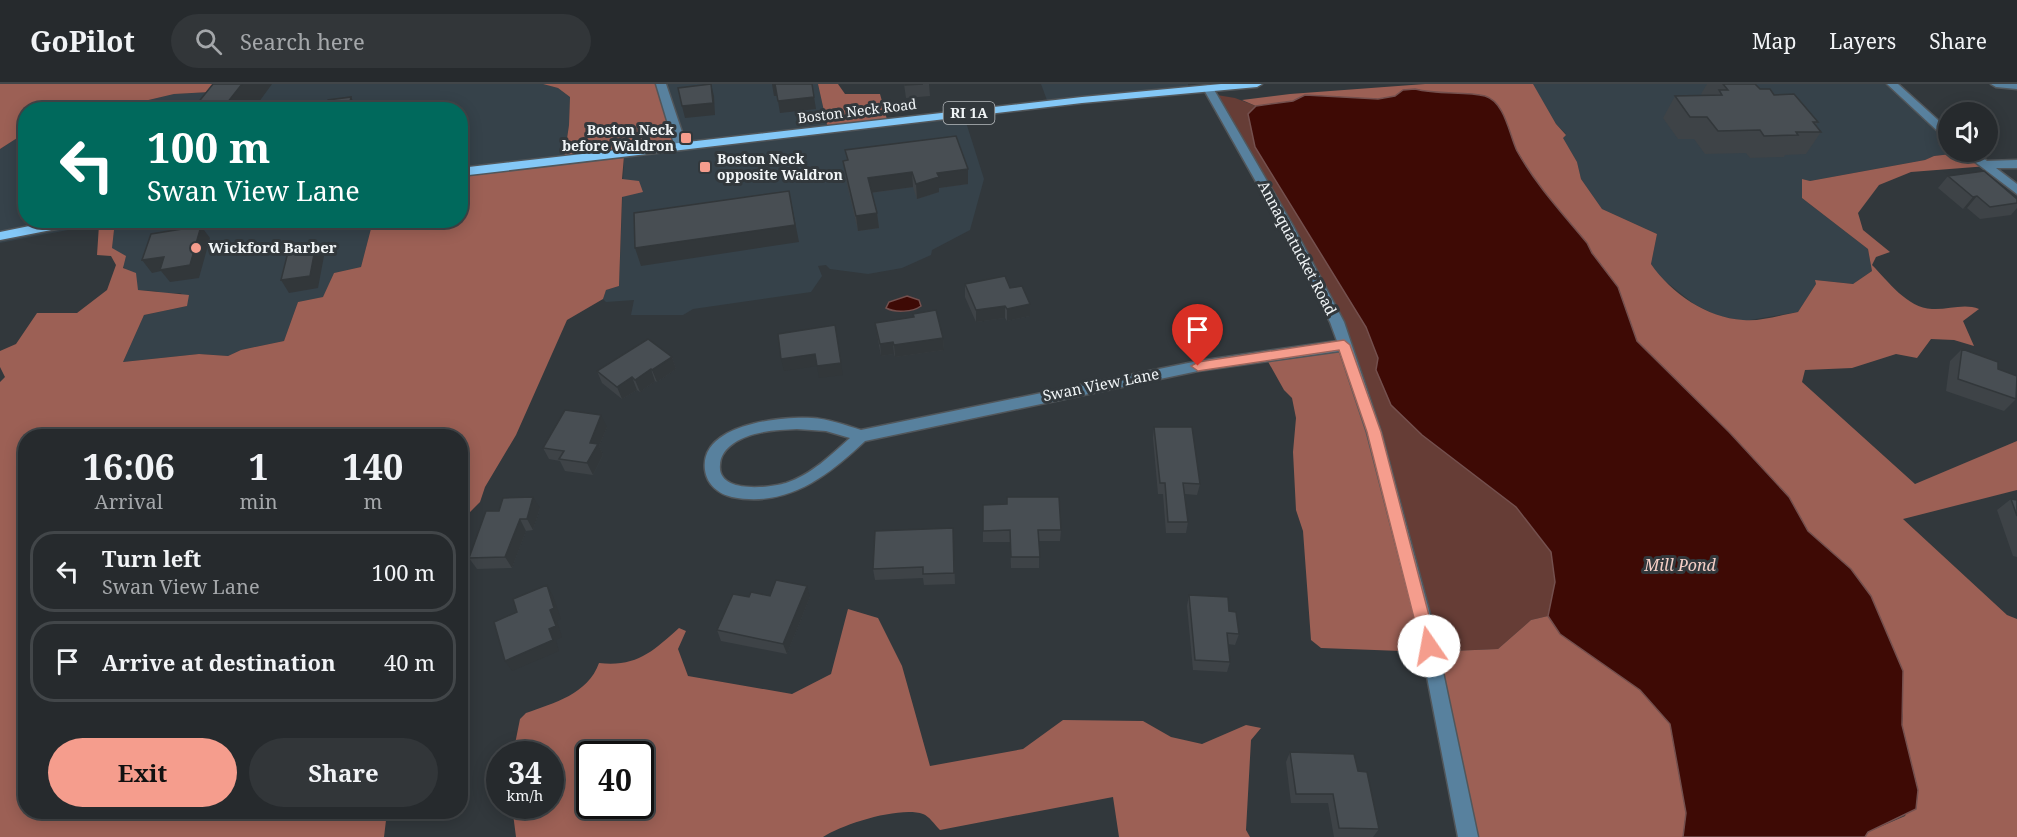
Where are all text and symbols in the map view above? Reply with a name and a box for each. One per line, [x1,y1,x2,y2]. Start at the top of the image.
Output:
search box [171,14,591,68]
text: GoPilot [30,22,135,60]
icon: search [192,25,225,58]
text: Search here [240,26,365,56]
text: Map [1752,27,1796,55]
text: Layers [1829,27,1896,55]
text: Share [1929,27,1987,55]
street label: Boston Neck Road [796,94,918,127]
road number: RI 1A [944,102,994,124]
map controls [1938,102,1998,162]
button: sound [1938,102,1998,162]
text: 100 m [147,118,271,175]
place label: Boston Neck before Waldron [562,120,674,155]
icon: left [48,126,126,204]
marker: Boston Neck before Waldron [679,131,693,145]
place label: Boston Neck opposite Waldron [717,149,843,184]
marker: Boston Neck opposite Waldron [698,160,712,174]
text: Swan View Lane [147,172,360,209]
street label: Annaquatucket Road [1254,177,1342,318]
place label: Wickford Barber [208,237,337,257]
marker: Wickford Barber [189,241,203,255]
pin [1172,304,1223,366]
icon: arrive [1181,313,1214,346]
street label: Swan View Lane [1041,363,1161,405]
text: 16:06 [83,442,175,491]
text: 1 [248,442,269,491]
text: 140 [342,442,403,491]
text: Arrival [95,488,163,515]
text: min [240,488,278,515]
text: m [363,488,382,515]
text: Turn left [102,543,201,573]
water label: Mill Pond [1643,554,1717,576]
icon: left [51,555,84,588]
text: 100 m [372,557,435,587]
text: Swan View Lane [102,573,260,600]
position arrow [1397,614,1461,678]
icon: arrive [51,645,84,678]
text: Arrive at destination [102,647,336,677]
text: 40 m [384,647,435,677]
button: Exit [48,738,237,807]
button: Share [249,738,438,807]
speed limit sign: 40 [576,741,654,819]
text: 34 [508,752,542,793]
text: km/h [507,785,543,805]

